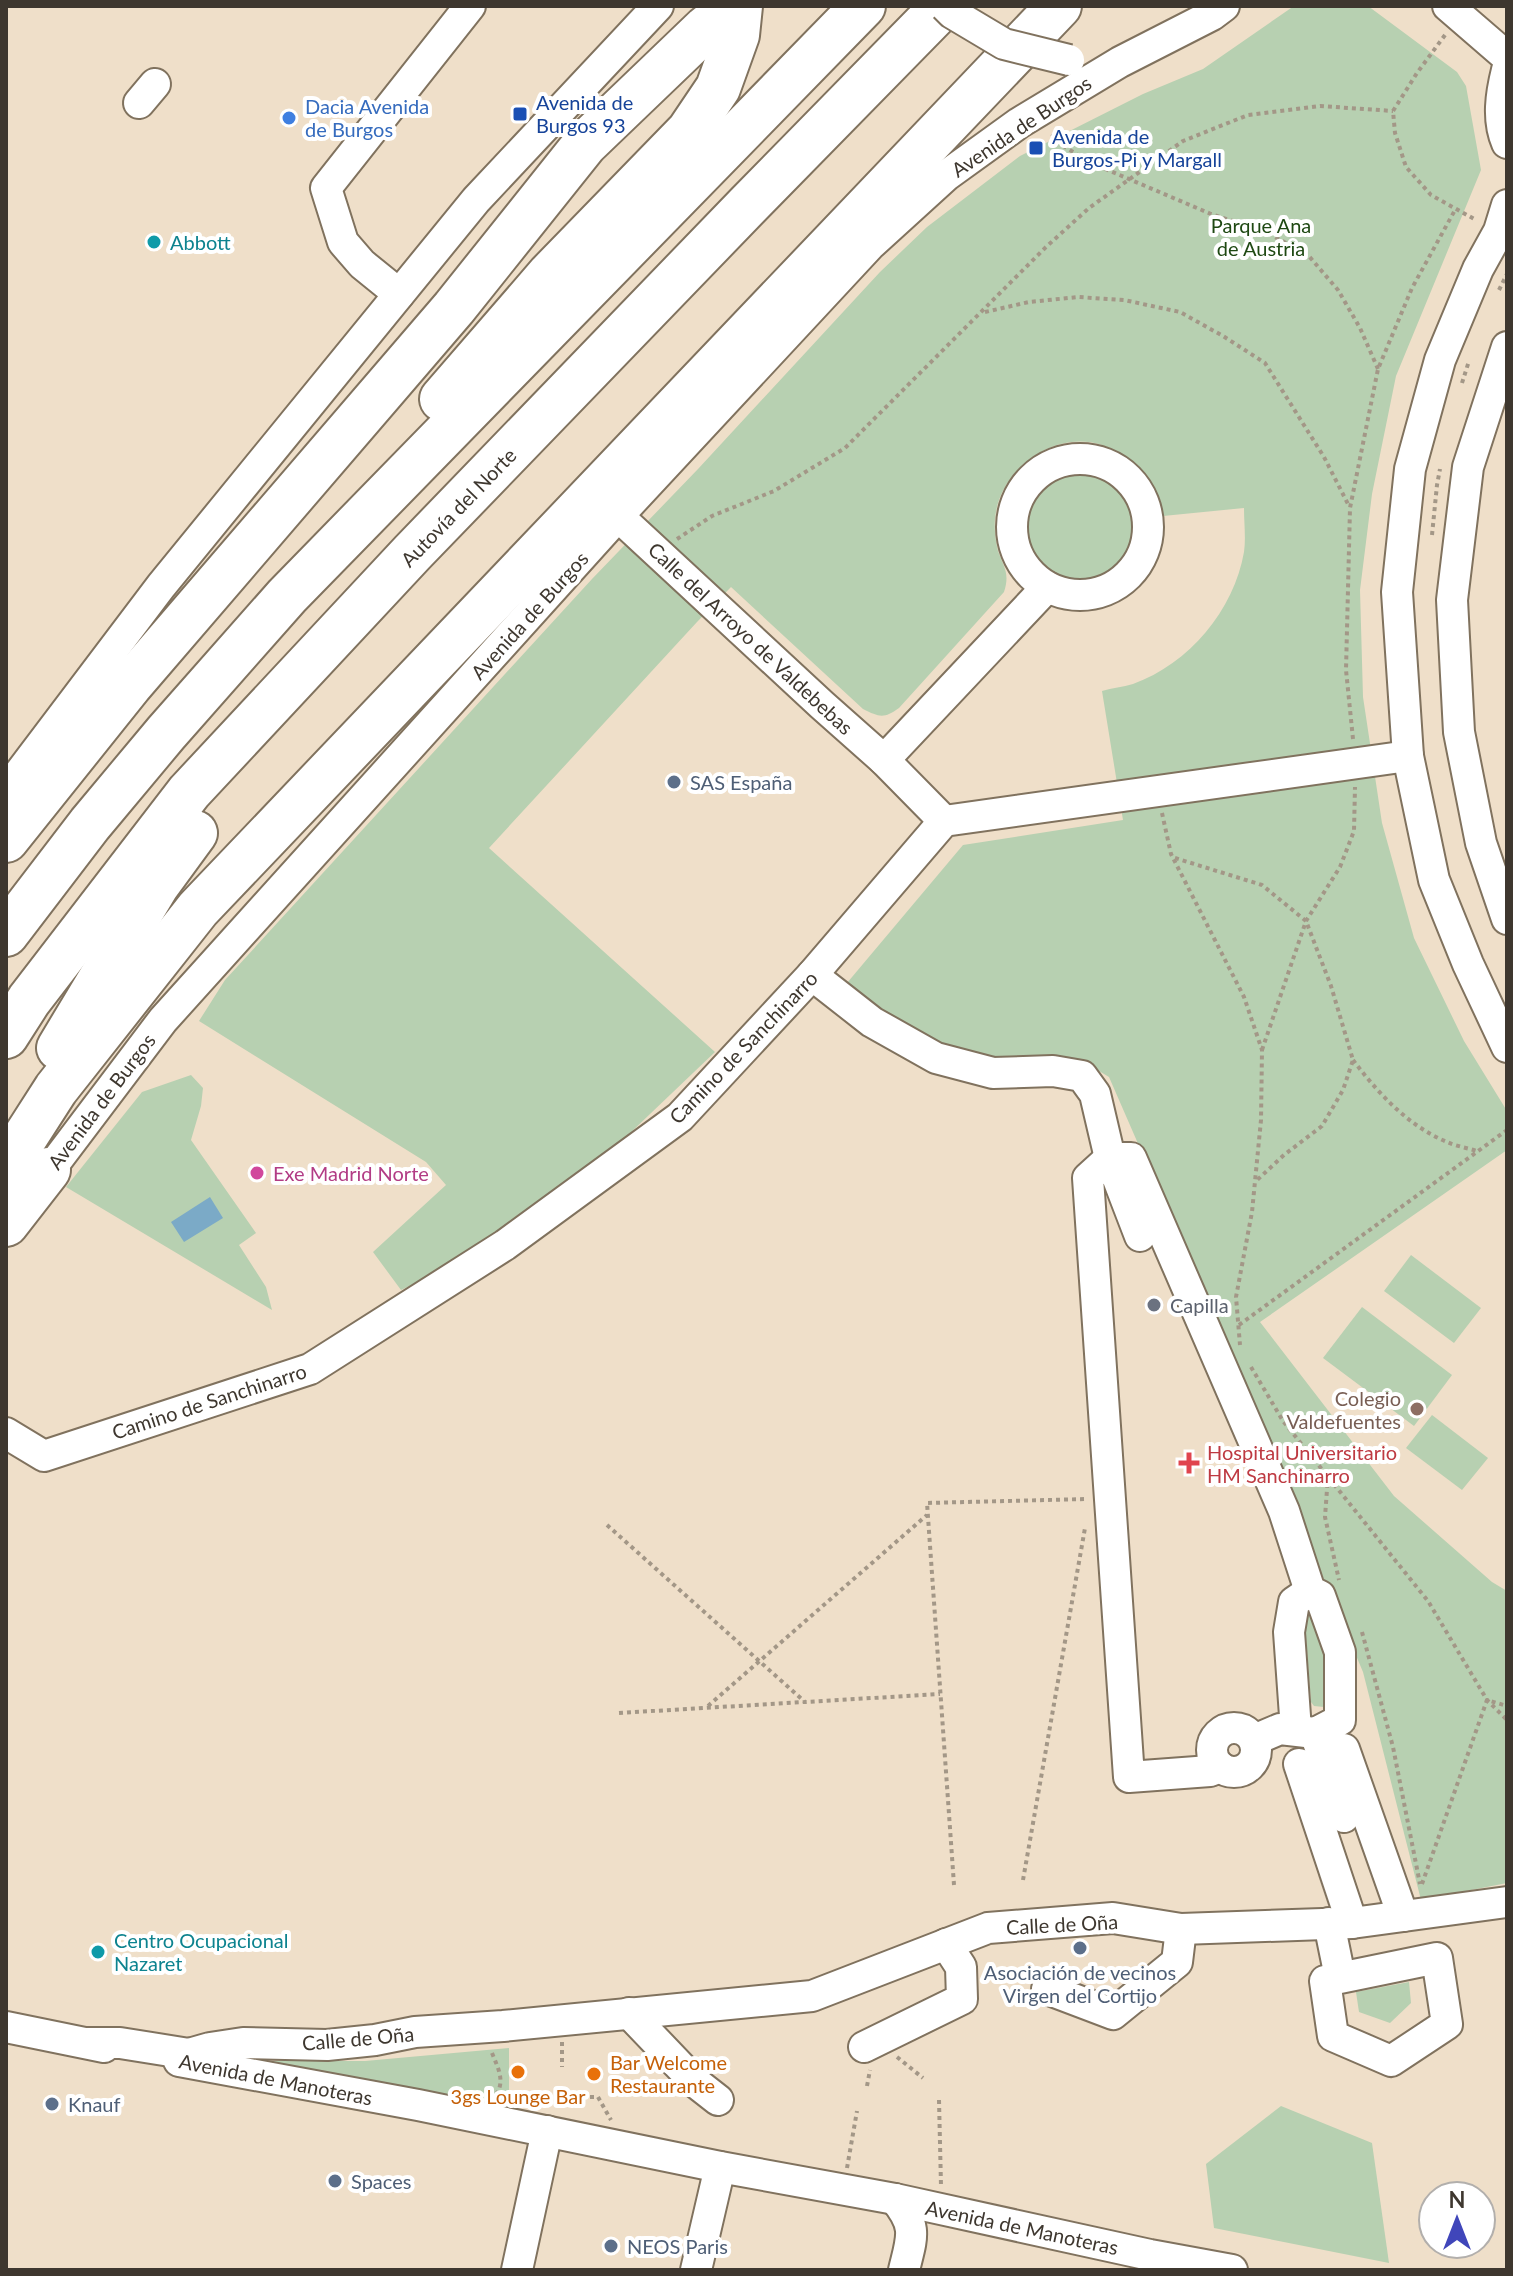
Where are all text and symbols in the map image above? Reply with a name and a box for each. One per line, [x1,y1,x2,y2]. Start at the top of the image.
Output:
street label: Avenida de Burgos [946,70,1096,182]
place label: Avenida de Burgos 93 [536,90,633,137]
place label: Dacia Avenida de Burgos [305,94,429,141]
marker: Avenida de Burgos 93 [511,105,529,123]
marker: Dacia Avenida de Burgos [280,109,298,127]
place label: Avenida de Burgos-Pi y Margall [1052,124,1222,171]
marker: Avenida de Burgos-Pi y Margall [1027,139,1045,157]
park label: Parque Ana de Austria [1211,213,1311,260]
place label: Abbott [170,230,231,254]
marker: Abbott [145,233,163,251]
street label: Autovía del Norte [395,443,521,571]
street label: Calle del Arroyo de Valdebebas [644,537,858,739]
street label: Avenida de Burgos [465,546,593,684]
place label: SAS España [690,770,792,794]
marker: SAS España [665,773,683,791]
street label: Camino de Sanchinarro [664,966,822,1128]
street label: Avenida de Burgos [42,1028,160,1174]
place label: Exe Madrid Norte [273,1161,429,1185]
marker: Exe Madrid Norte [248,1164,266,1182]
place label: Capilla [1170,1293,1229,1317]
marker: Capilla [1145,1296,1163,1314]
street label: Camino de Sanchinarro [109,1358,309,1444]
place label: Colegio Valdefuentes [1287,1386,1401,1433]
marker: Colegio Valdefuentes [1408,1400,1426,1418]
place label: Hospital Universitario HM Sanchinarro [1207,1440,1397,1487]
marker: Hospital Universitario HM Sanchinarro [1178,1452,1200,1474]
street label: Calle de Oña [1005,1909,1119,1939]
place label: Centro Ocupacional Nazaret [114,1928,288,1975]
marker: Asociación de vecinos Virgen del Cortijo [1071,1939,1089,1957]
marker: Centro Ocupacional Nazaret [89,1943,107,1961]
place label: Asociación de vecinos Virgen del Cortijo [984,1960,1176,2007]
street label: Calle de Oña [301,2021,415,2055]
street label: Avenida de Manoteras [177,2048,375,2110]
place label: Bar Welcome Restaurante [610,2050,727,2097]
marker: 3gs Lounge Bar [509,2063,527,2081]
marker: Bar Welcome Restaurante [585,2065,603,2083]
place label: 3gs Lounge Bar [451,2084,586,2108]
place label: Knauf [68,2092,121,2116]
marker: Knauf [43,2095,61,2113]
place label: Spaces [351,2169,411,2193]
marker: Spaces [326,2172,344,2190]
north arrow [1417,2180,1497,2260]
text: N [1449,2186,1465,2213]
street label: Avenida de Manoteras [923,2195,1121,2259]
place label: NEOS Paris [627,2234,728,2258]
marker: NEOS Paris [602,2237,620,2255]

